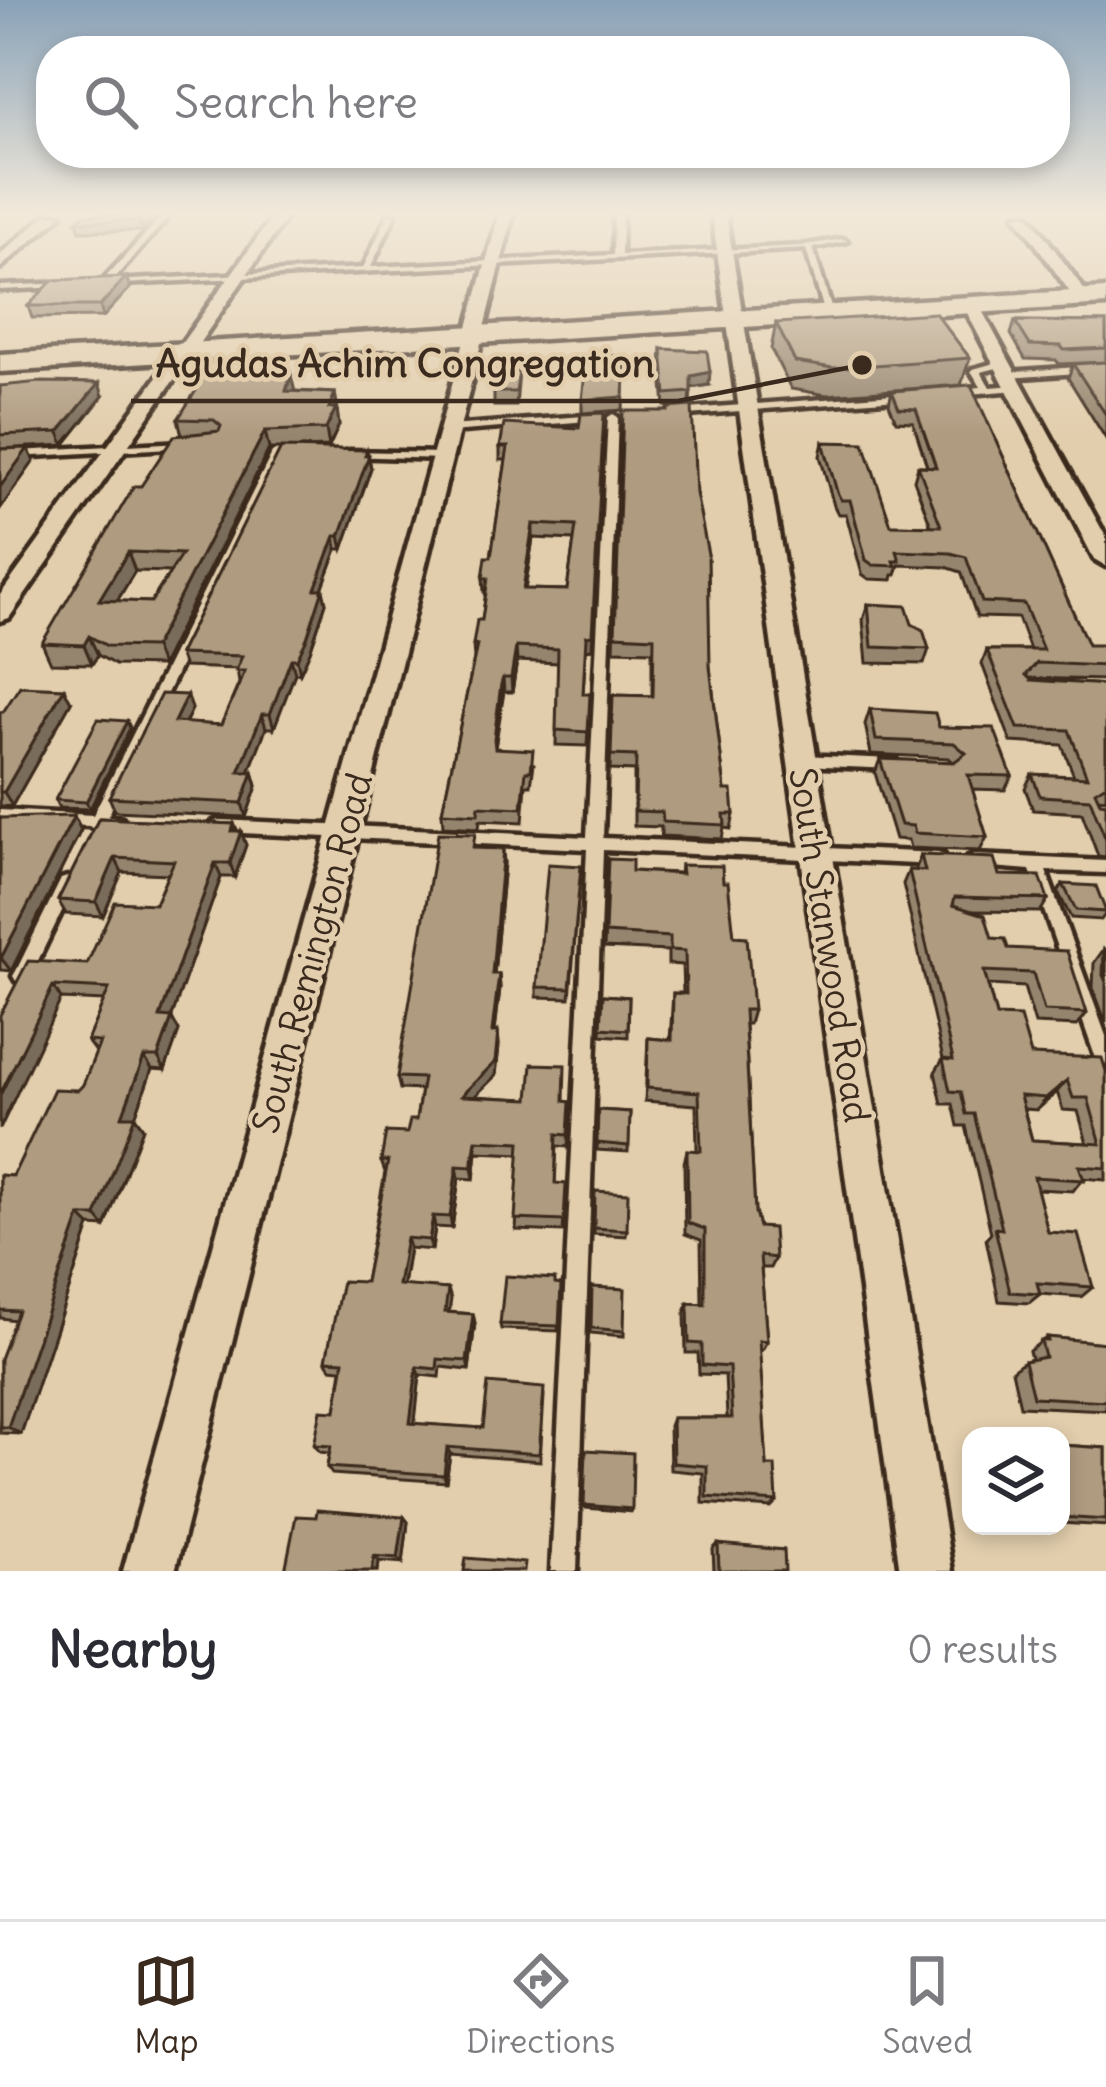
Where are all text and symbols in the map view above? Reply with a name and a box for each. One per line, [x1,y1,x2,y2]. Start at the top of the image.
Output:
search box [36,36,1070,168]
icon: search [78,69,144,135]
text: Search here [174,74,418,130]
callout: Agudas Achim Congregation [131,326,678,401]
text: Agudas Achim Congregation [156,339,654,388]
street label: South Stanwood Road [779,765,880,1126]
street label: South Remington Road [243,768,382,1138]
map controls [962,1427,1070,1535]
button: layers [962,1427,1070,1535]
text: Nearby [48,1617,217,1681]
text: 0 results [907,1625,1058,1674]
tab: Map [133,1948,199,2062]
tab: Directions [466,1948,615,2062]
tab: Saved [882,1948,973,2062]

